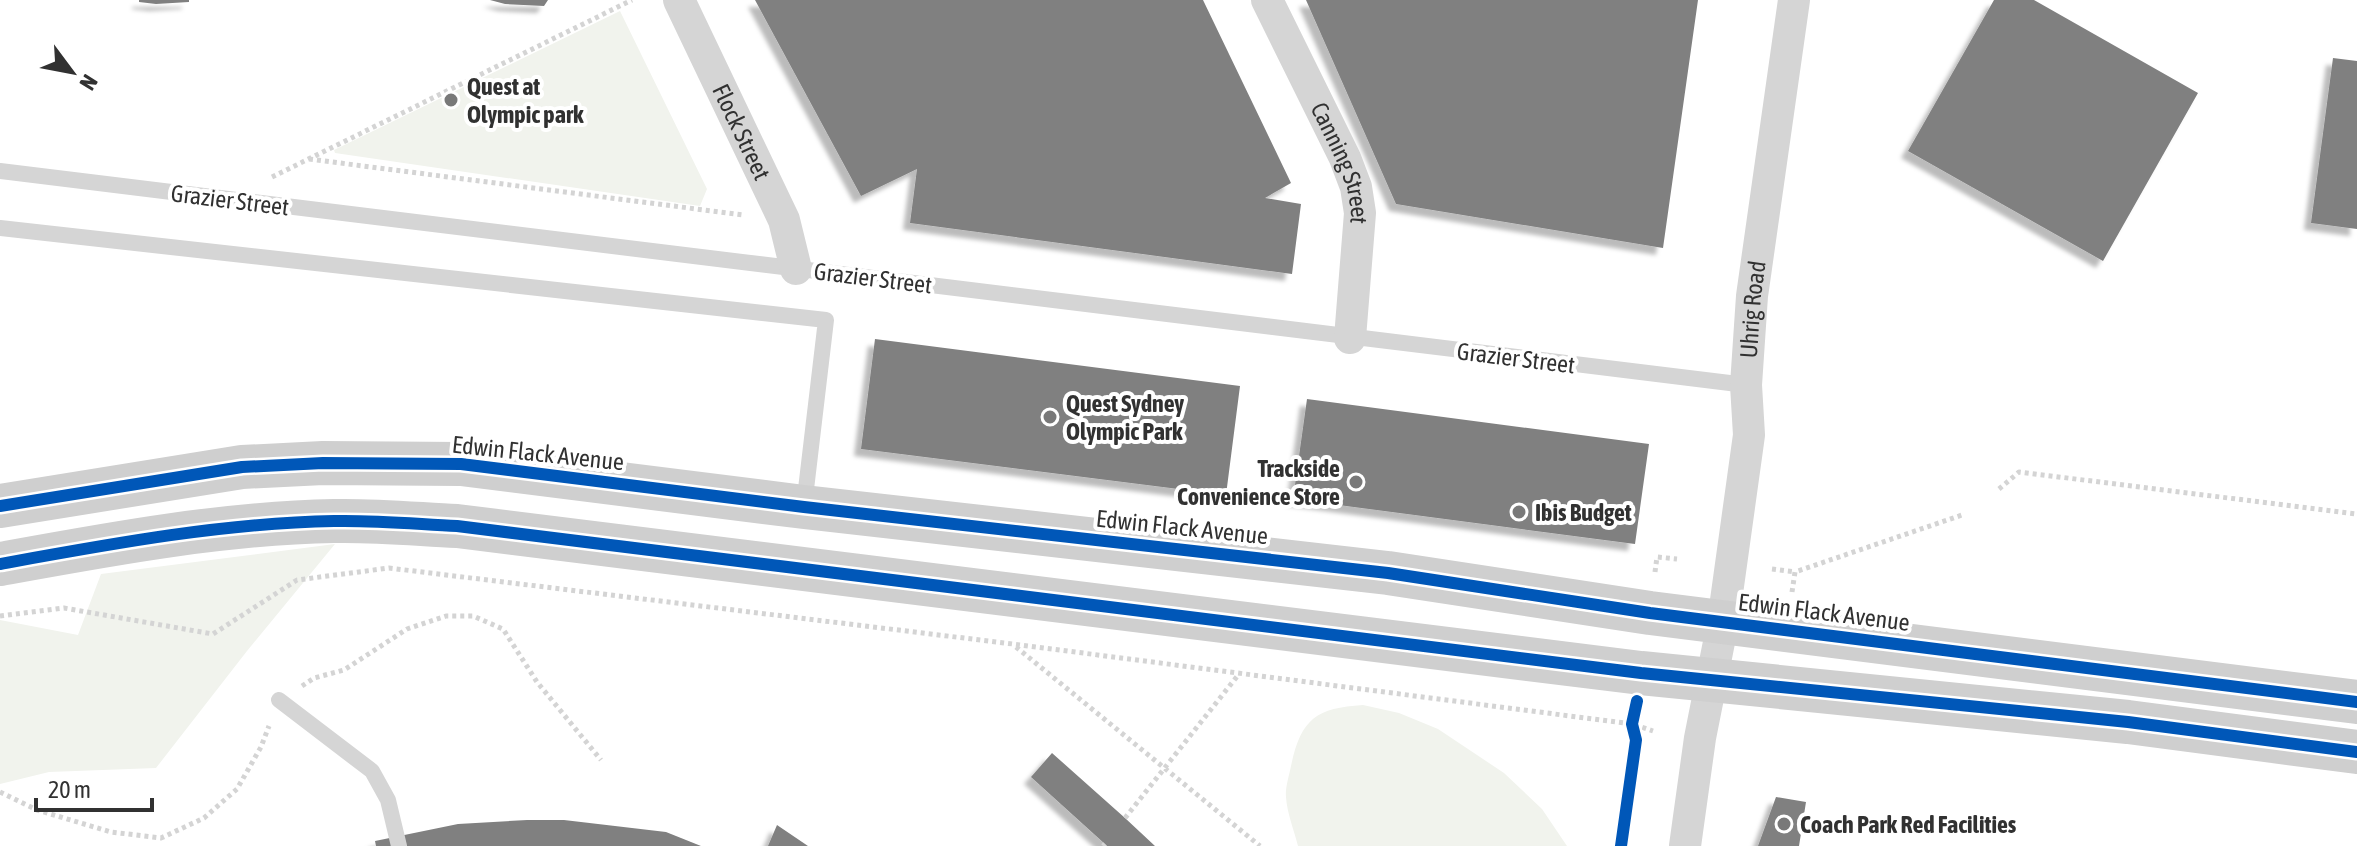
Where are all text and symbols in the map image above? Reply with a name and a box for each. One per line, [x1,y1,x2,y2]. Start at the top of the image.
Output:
north arrow [32,32,112,112]
text: N [74,70,103,95]
place label: Quest at Olympic park [467,73,584,128]
street label: Flock Street [708,80,776,184]
marker: Quest at Olympic park [442,91,460,109]
street label: Canning Street [1306,98,1374,225]
street label: Grazier Street [170,179,291,221]
street label: Grazier Street [813,257,934,299]
street label: Uhrig Road [1734,259,1770,359]
street label: Grazier Street [1456,337,1577,379]
place label: Quest Sydney Olympic Park [1066,390,1184,445]
marker: Quest Sydney Olympic Park [1041,408,1059,426]
street label: Edwin Flack Avenue [451,431,625,475]
place label: Trackside Convenience Store [1177,455,1340,510]
marker: Trackside Convenience Store [1347,473,1365,491]
place label: Ibis Budget [1535,499,1632,526]
marker: Ibis Budget [1510,503,1528,521]
street label: Edwin Flack Avenue [1095,505,1269,549]
street label: Edwin Flack Avenue [1737,588,1911,636]
scale bar [36,762,152,812]
text: 20 m [48,776,91,803]
place label: Coach Park Red Facilities [1800,811,2017,838]
marker: Coach Park Red Facilities [1775,815,1793,833]

